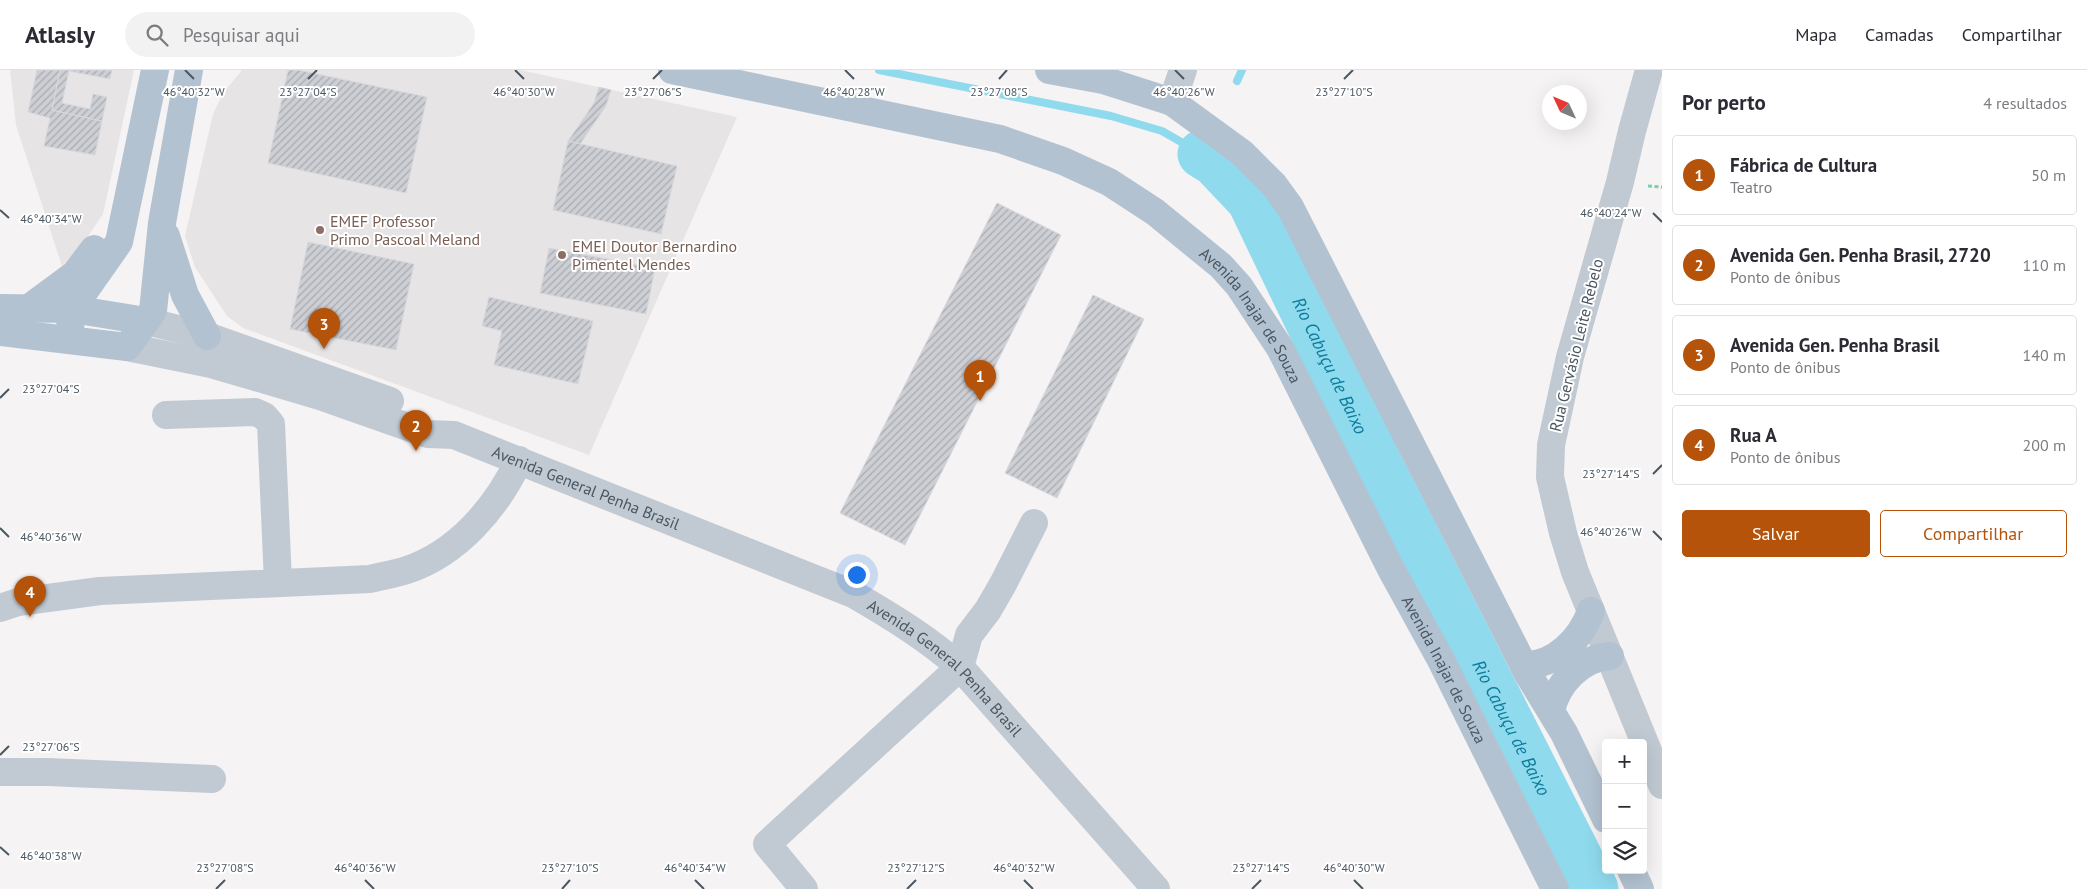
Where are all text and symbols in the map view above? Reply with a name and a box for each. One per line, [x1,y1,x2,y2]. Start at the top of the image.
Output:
search box [125,12,475,57]
text: Atlasly [25,19,95,50]
icon: search [143,21,171,49]
text: Pesquisar aqui [183,23,300,47]
text: Mapa [1795,23,1837,46]
text: Camadas [1865,23,1934,46]
text: Compartilhar [1962,23,2062,46]
text: 46°40'32"W [163,84,225,99]
text: 23°27'04"S [279,84,337,99]
text: 46°40'30"W [493,84,555,99]
text: 23°27'06"S [624,84,682,99]
text: 46°40'28"W [823,84,885,99]
text: 23°27'08"S [970,84,1028,99]
text: 46°40'26"W [1153,84,1215,99]
text: 23°27'10"S [1315,84,1373,99]
north arrow [1542,85,1587,130]
text: Por perto [1682,89,1766,116]
text: 4 resultados [1983,93,2067,113]
text: Fábrica de Cultura [1730,153,1877,177]
text: 1 [1694,165,1704,185]
text: 50 m [2031,165,2066,185]
text: Teatro [1730,177,1772,197]
text: 46°40'24"W [1580,205,1642,220]
text: 46°40'34"W [20,211,82,226]
place label: EMEF Professor Primo Pascoal Meland [330,211,480,249]
marker: EMEF Professor Primo Pascoal Meland [314,224,326,236]
place label: EMEI Doutor Bernardino Pimentel Mendes [572,236,737,274]
street label: Avenida Inajar de Souza [1196,243,1306,386]
text: Avenida Gen. Penha Brasil, 2720 [1730,243,1991,267]
marker: EMEI Doutor Bernardino Pimentel Mendes [556,249,568,261]
text: 2 [1694,255,1704,275]
text: 110 m [2023,255,2066,275]
street label: Rua Gervásio Leite Rebelo [1545,257,1607,433]
text: Ponto de ônibus [1730,267,1840,287]
water label: Rio Cabuçu de Baixo [1288,293,1373,438]
pin: 3 [308,308,340,349]
text: Avenida Gen. Penha Brasil [1730,333,1939,357]
text: 3 [1694,345,1704,365]
text: 140 m [2023,345,2066,365]
text: Ponto de ônibus [1730,357,1840,377]
pin: 1 [964,360,996,401]
text: 23°27'04"S [22,381,80,396]
pin: 2 [400,410,432,451]
text: Rua A [1730,423,1777,447]
text: 4 [1694,435,1704,455]
text: 200 m [2023,435,2066,455]
street label: Avenida General Penha Brasil [489,441,683,534]
text: Ponto de ônibus [1730,447,1840,467]
text: 23°27'14"S [1582,466,1640,481]
button: Salvar [1682,510,1870,557]
button: Compartilhar [1880,510,2067,557]
text: 46°40'26"W [1580,524,1642,539]
text: 46°40'36"W [20,529,82,544]
your location [844,562,870,588]
pin: 4 [14,576,46,617]
street label: Avenida Inajar de Souza [1398,592,1491,747]
street label: Avenida General Penha Brasil [864,595,1027,741]
water label: Rio Cabuçu de Baixo [1468,656,1556,799]
text: 23°27'06"S [22,739,80,754]
map controls [1602,739,1647,874]
button: + [1602,739,1647,784]
button: − [1602,784,1647,829]
button: layers [1602,829,1647,874]
text: 46°40'38"W [20,848,82,863]
text: 23°27'08"S [196,860,254,875]
text: 46°40'36"W [334,860,396,875]
text: 23°27'10"S [541,860,599,875]
text: 46°40'34"W [664,860,726,875]
text: 23°27'12"S [887,860,945,875]
text: 46°40'32"W [993,860,1055,875]
text: 23°27'14"S [1232,860,1290,875]
text: 46°40'30"W [1323,860,1385,875]

